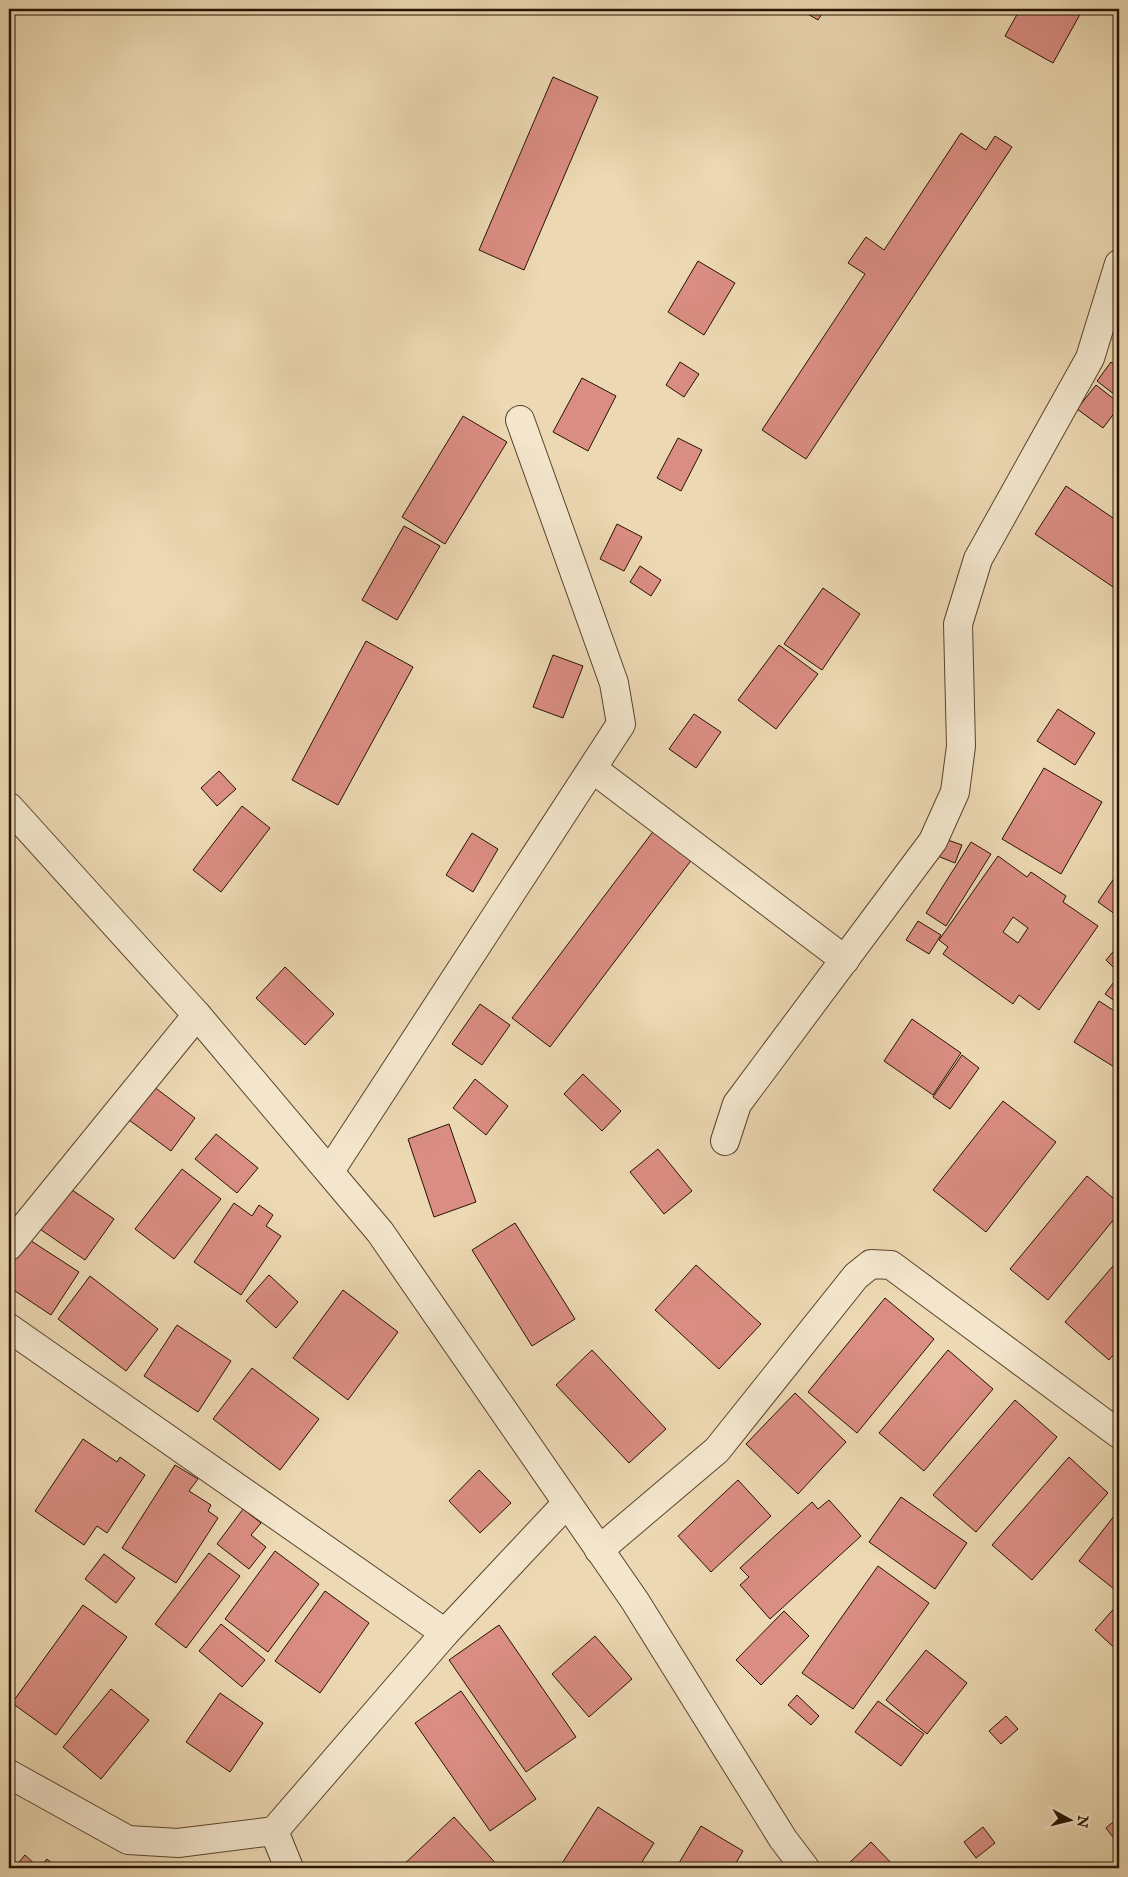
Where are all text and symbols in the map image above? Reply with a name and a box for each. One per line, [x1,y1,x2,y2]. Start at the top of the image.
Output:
north arrow [1046,1794,1096,1844]
text: N [1072,1813,1092,1829]

